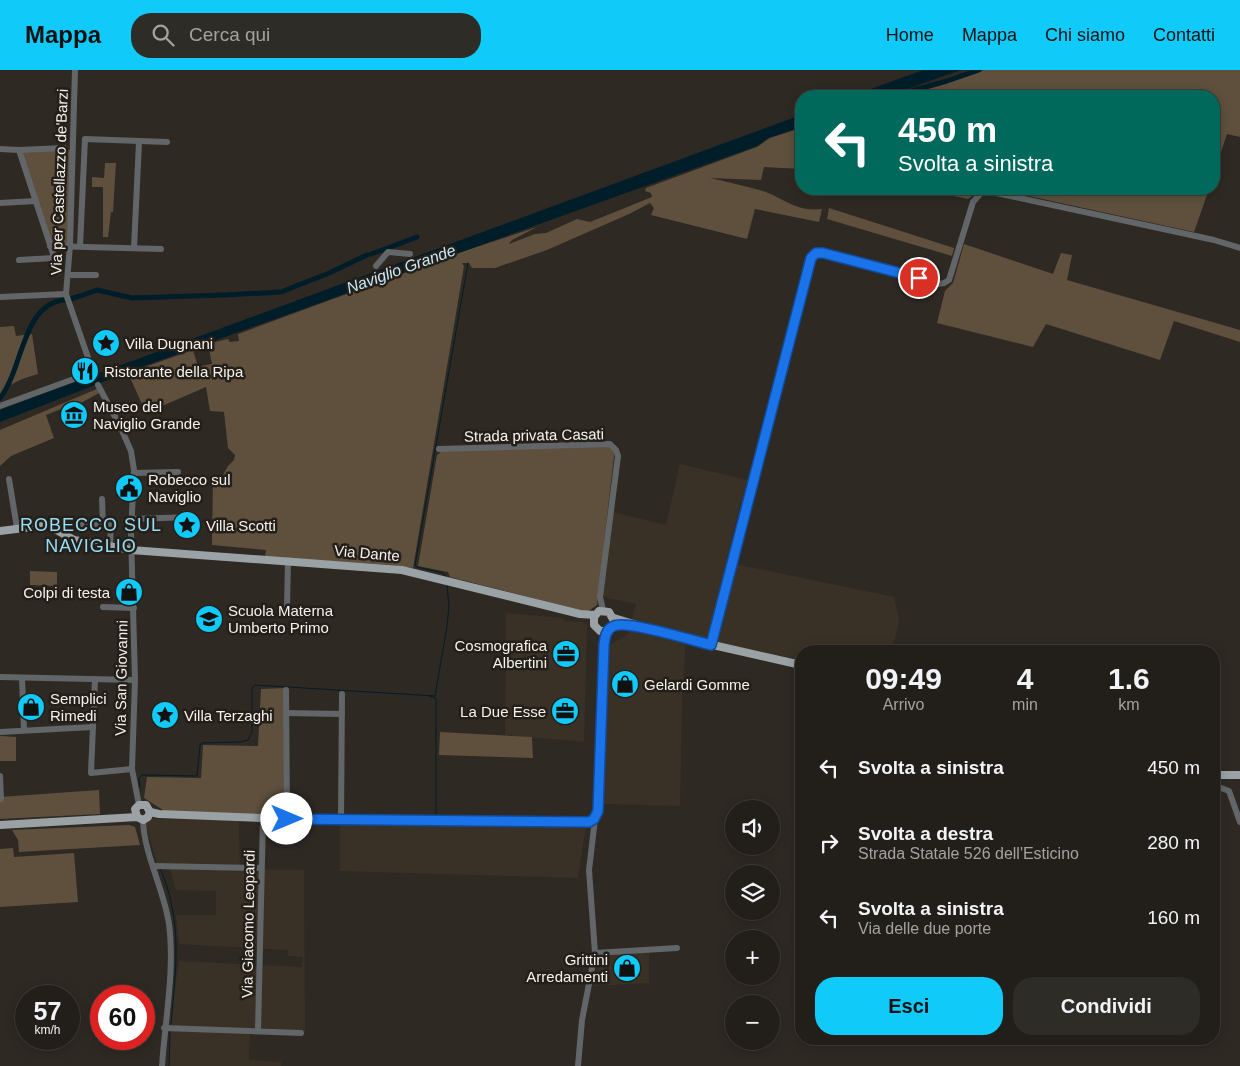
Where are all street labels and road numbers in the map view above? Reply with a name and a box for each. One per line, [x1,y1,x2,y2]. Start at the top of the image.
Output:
street label: Via per Castellazzo de'Barzi [47,88,71,276]
street label: Strada privata Casati [464,425,604,445]
street label: Via Dante [334,542,400,564]
street label: Via San Giovanni [111,620,131,736]
street label: Via Giacomo Leopardi [238,850,258,998]

